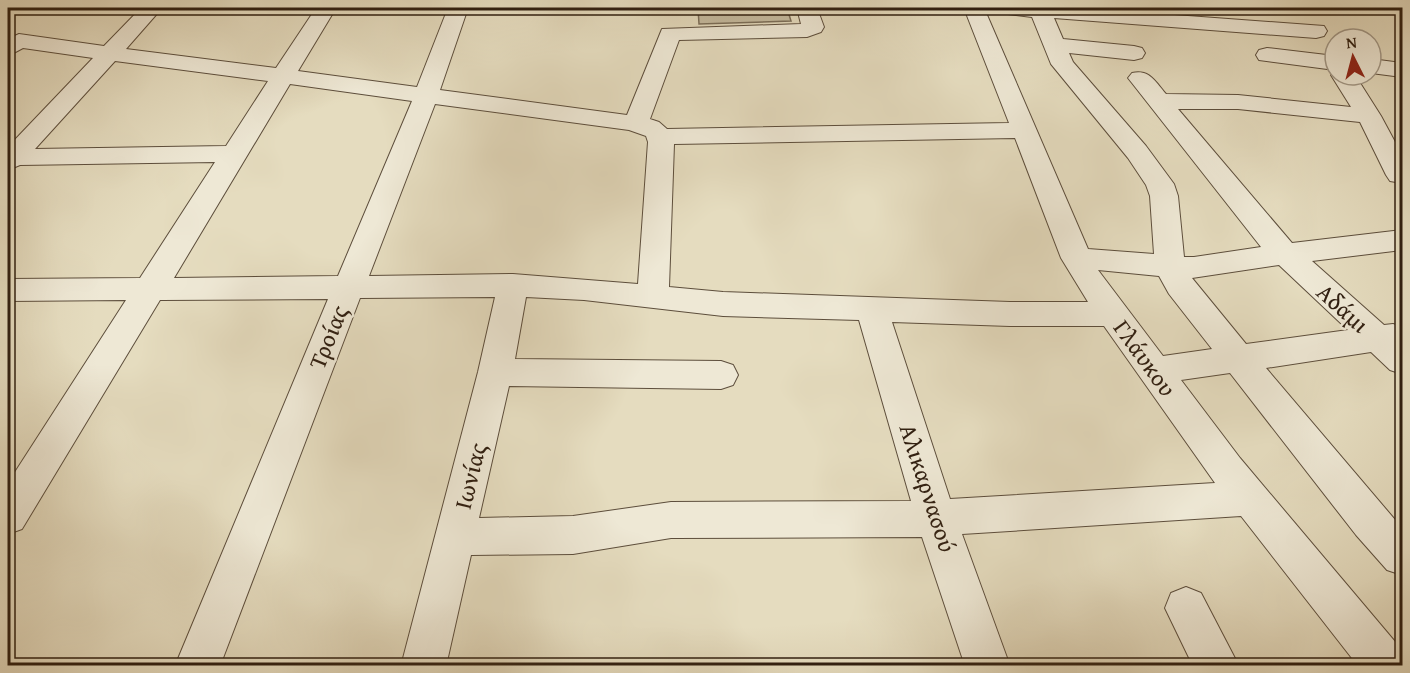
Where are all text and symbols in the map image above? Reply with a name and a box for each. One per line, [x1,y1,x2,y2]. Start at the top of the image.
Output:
north arrow [1323,27,1383,87]
text: N [1345,30,1358,55]
street label: Αδάμι [1309,275,1378,342]
street label: Τροίας [299,300,357,374]
street label: Γλάυκου [1105,312,1185,404]
street label: Αλικαρνασού [891,419,965,557]
street label: Ιωνίας [445,439,495,513]

